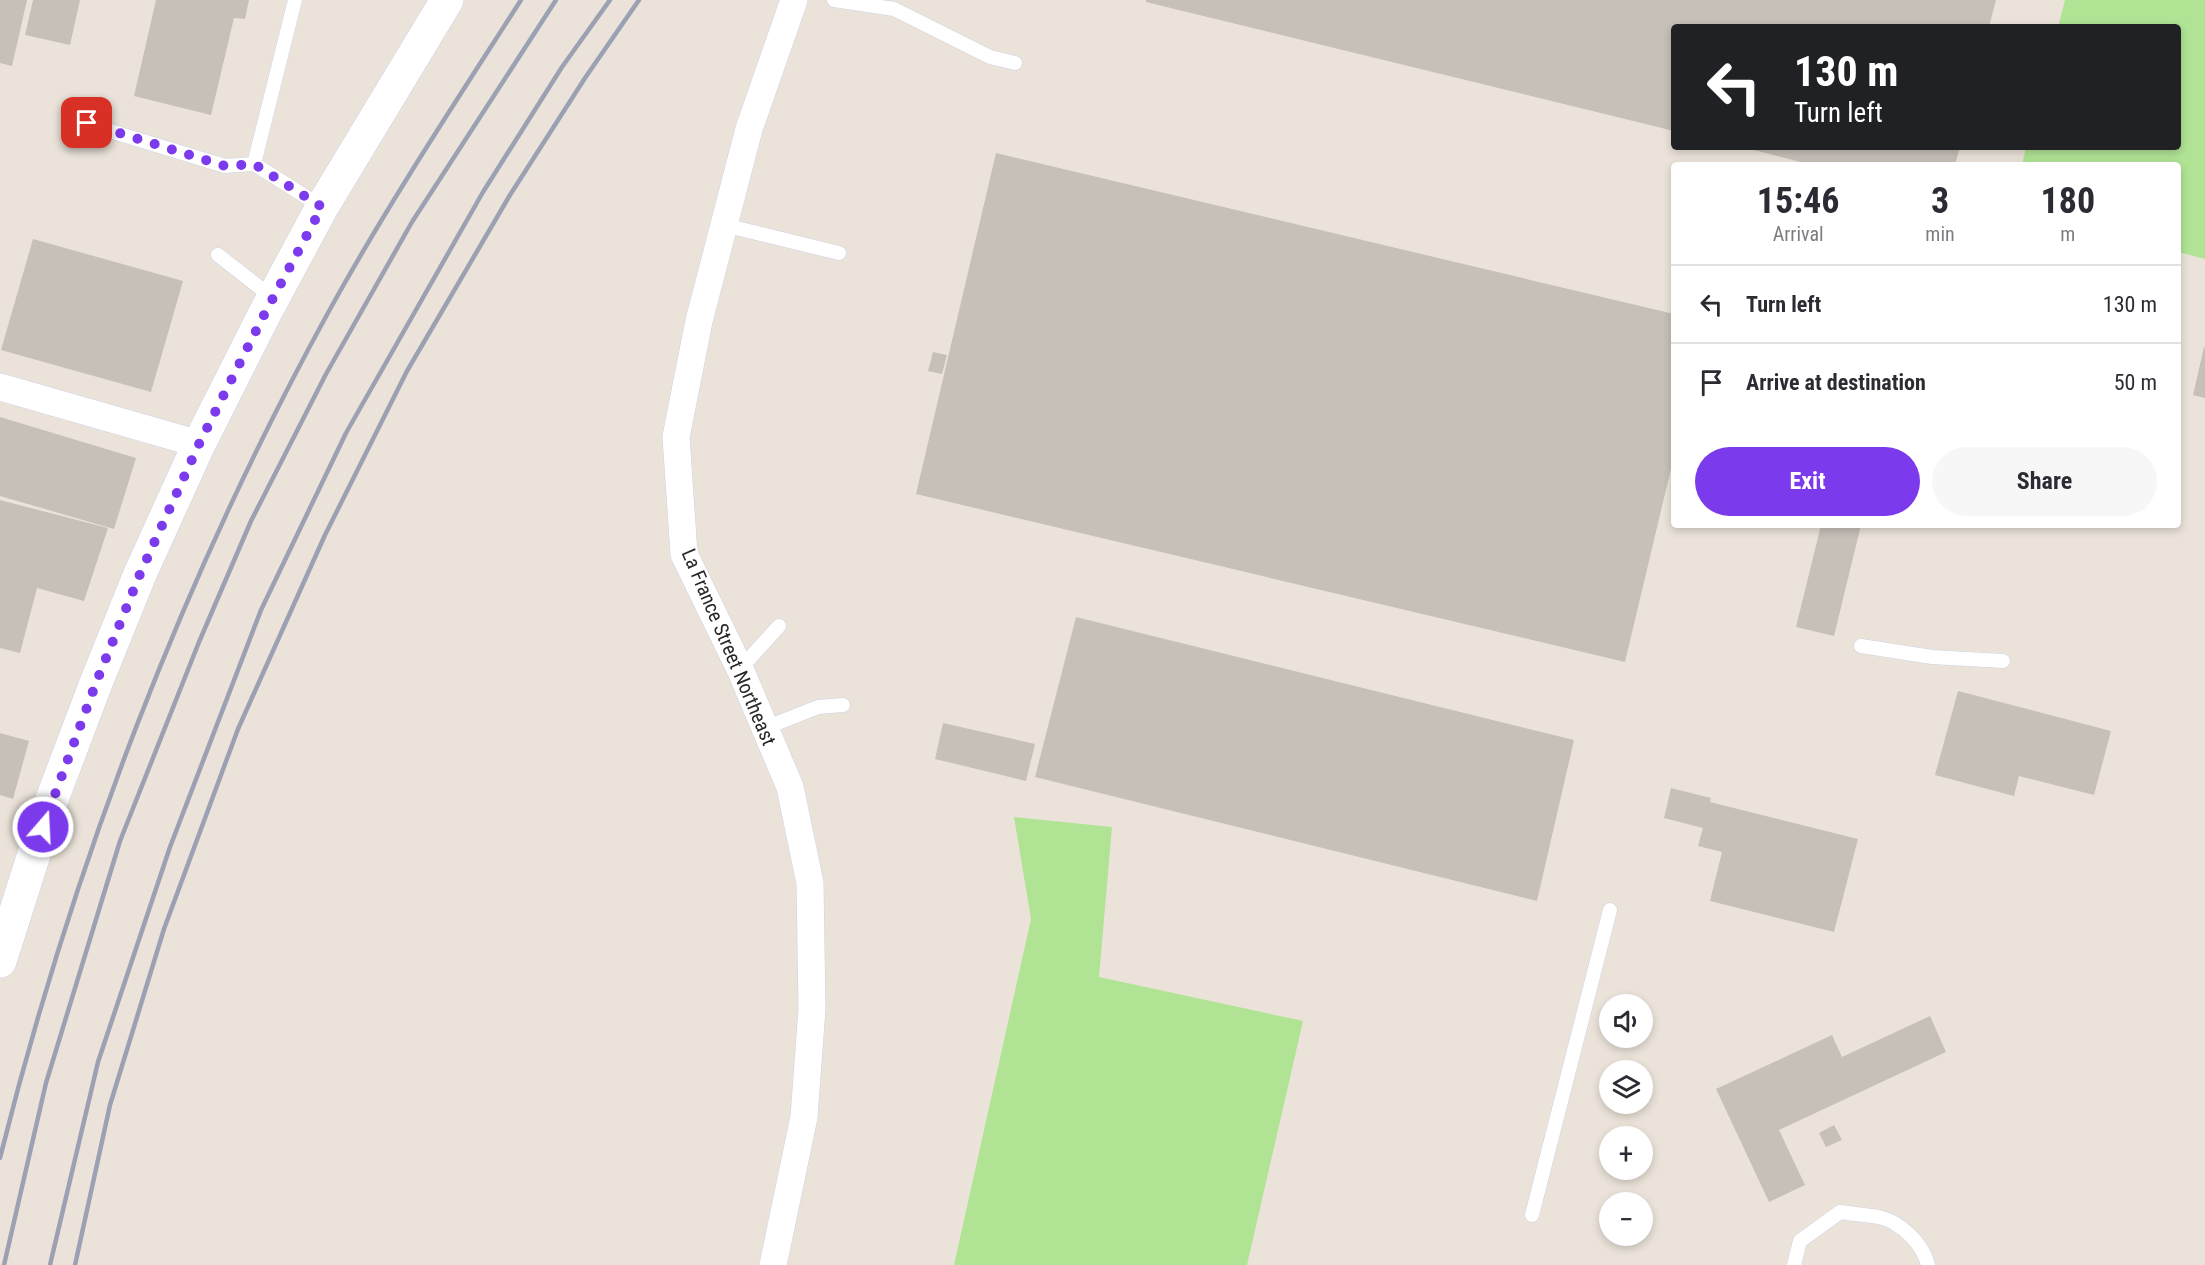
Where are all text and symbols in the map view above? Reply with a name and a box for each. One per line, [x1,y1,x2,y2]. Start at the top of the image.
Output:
text: 130 m [1794,47,1899,96]
icon: left [1695,48,1773,126]
pin [61,97,112,148]
text: Turn left [1794,97,1883,129]
icon: arrive [70,106,103,139]
text: 15:46 [1757,180,1839,222]
text: 3 [1931,180,1949,222]
text: 180 [2041,180,2095,222]
text: Arrival [1773,222,1824,246]
text: min [1925,222,1955,246]
text: m [2060,222,2075,246]
icon: left [1695,288,1728,321]
text: Turn left [1746,292,1821,317]
text: 130 m [2103,292,2157,317]
icon: arrive [1695,366,1728,399]
text: Arrive at destination [1746,370,1926,395]
text: 50 m [2114,370,2157,395]
button: Exit [1695,447,1920,516]
button: Share [1932,447,2157,516]
street label: La France Street Northeast [677,545,781,749]
position arrow [11,795,75,859]
map controls [1599,994,1653,1246]
button: sound [1599,994,1653,1048]
button: layers [1599,1060,1653,1114]
button: + [1599,1126,1653,1180]
button: − [1599,1192,1653,1246]

